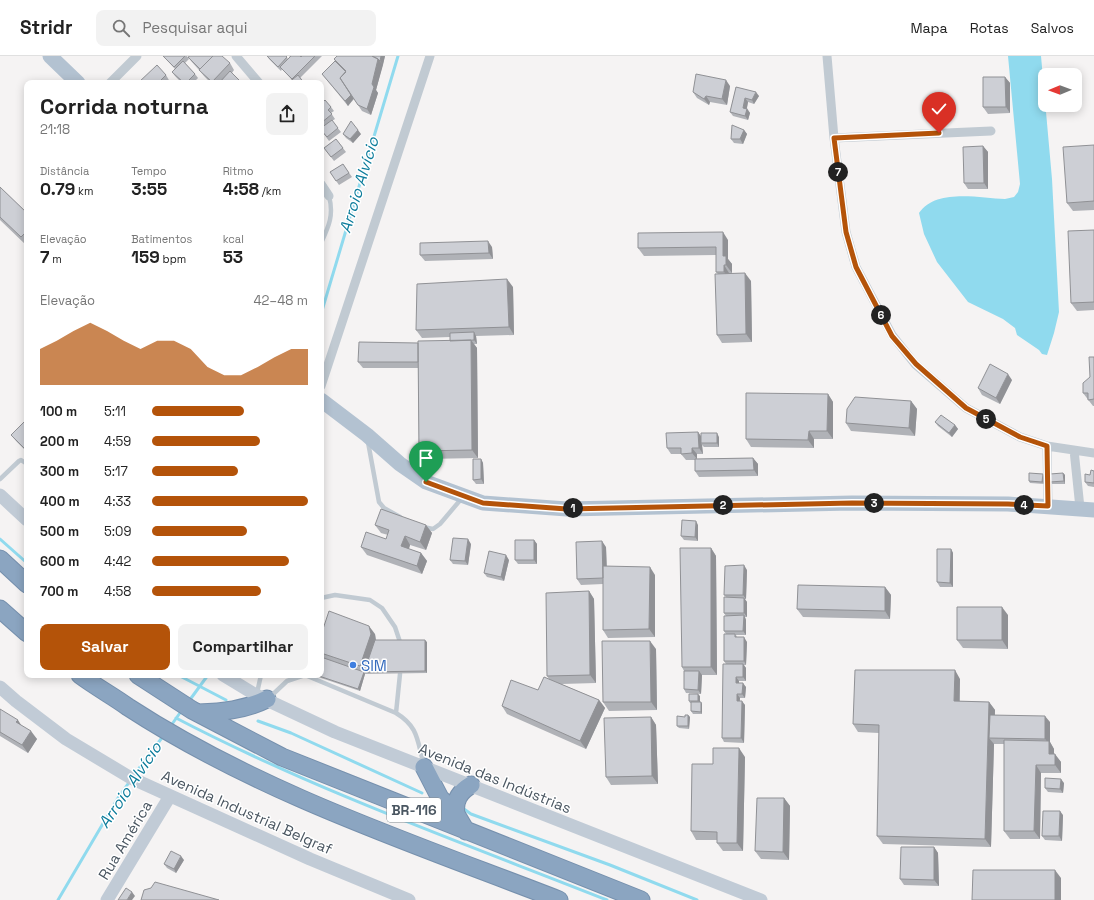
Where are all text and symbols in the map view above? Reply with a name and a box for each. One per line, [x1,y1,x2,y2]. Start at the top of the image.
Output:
search box [96,10,376,46]
text: Stridr [20,15,72,40]
icon: search [110,17,132,39]
text: Pesquisar aqui [142,18,247,37]
text: Mapa [910,19,948,37]
text: Rotas [970,19,1009,37]
text: Salvos [1031,19,1074,37]
north arrow [1038,68,1082,112]
map controls [1038,68,1082,112]
text: Corrida noturna [40,92,208,120]
pin [922,92,956,133]
button: share [266,93,308,135]
icon: check [928,98,950,120]
text: 21:18 [40,121,70,138]
water label: Arroio Alvício [334,133,384,236]
pin: 7 [828,162,848,182]
text: Distância [40,164,89,178]
text: Tempo [131,164,167,178]
text: Ritmo [223,164,254,178]
text: 7 [835,165,841,179]
text: 0.79 [40,178,75,200]
text: 3:55 [131,178,167,200]
text: 4:58 [223,178,259,200]
text: km [75,184,93,198]
text: /km [259,184,281,198]
text: Elevação [40,232,87,246]
text: Batimentos [131,232,192,246]
text: kcal [223,232,244,246]
text: 7 [40,246,49,268]
text: 159 [131,246,160,268]
text: 53 [223,246,243,268]
text: m [49,252,62,266]
text: bpm [160,252,186,266]
text: Elevação [40,292,95,309]
text: 42–48 m [253,292,308,309]
pin: 6 [871,305,891,325]
text: 6 [878,308,884,322]
text: 100 m [40,403,77,420]
text: 5:11 [104,403,126,420]
pin: 5 [976,409,996,429]
text: 5 [983,412,989,426]
text: 200 m [40,433,79,450]
text: 4:59 [104,433,131,450]
pin [409,441,443,482]
icon: arrive [415,447,437,469]
text: 300 m [40,463,79,480]
text: 5:17 [104,463,128,480]
text: 400 m [40,493,80,510]
text: 4:33 [104,493,131,510]
pin: 3 [864,493,884,513]
pin: 2 [713,495,733,515]
pin: 4 [1014,495,1034,515]
text: 3 [871,496,877,510]
pin: 1 [563,498,583,518]
text: 2 [720,498,726,512]
text: 4 [1021,498,1028,512]
text: 1 [571,501,575,515]
text: 500 m [40,523,79,540]
text: 5:09 [104,523,131,540]
text: 600 m [40,553,79,570]
text: 4:42 [104,553,131,570]
text: 700 m [40,583,78,600]
text: 4:58 [104,583,131,600]
button: Salvar [40,624,170,670]
button: Compartilhar [178,624,308,670]
place label: SIM [361,656,387,675]
marker: SIM [348,660,358,670]
water label: Arroio Alvício [94,737,167,832]
street label: Avenida das Indústrias [416,739,574,817]
street label: Avenida Industrial Belgraf [159,766,336,858]
street label: Rua América [94,797,156,883]
road number: BR-116 [387,798,441,822]

